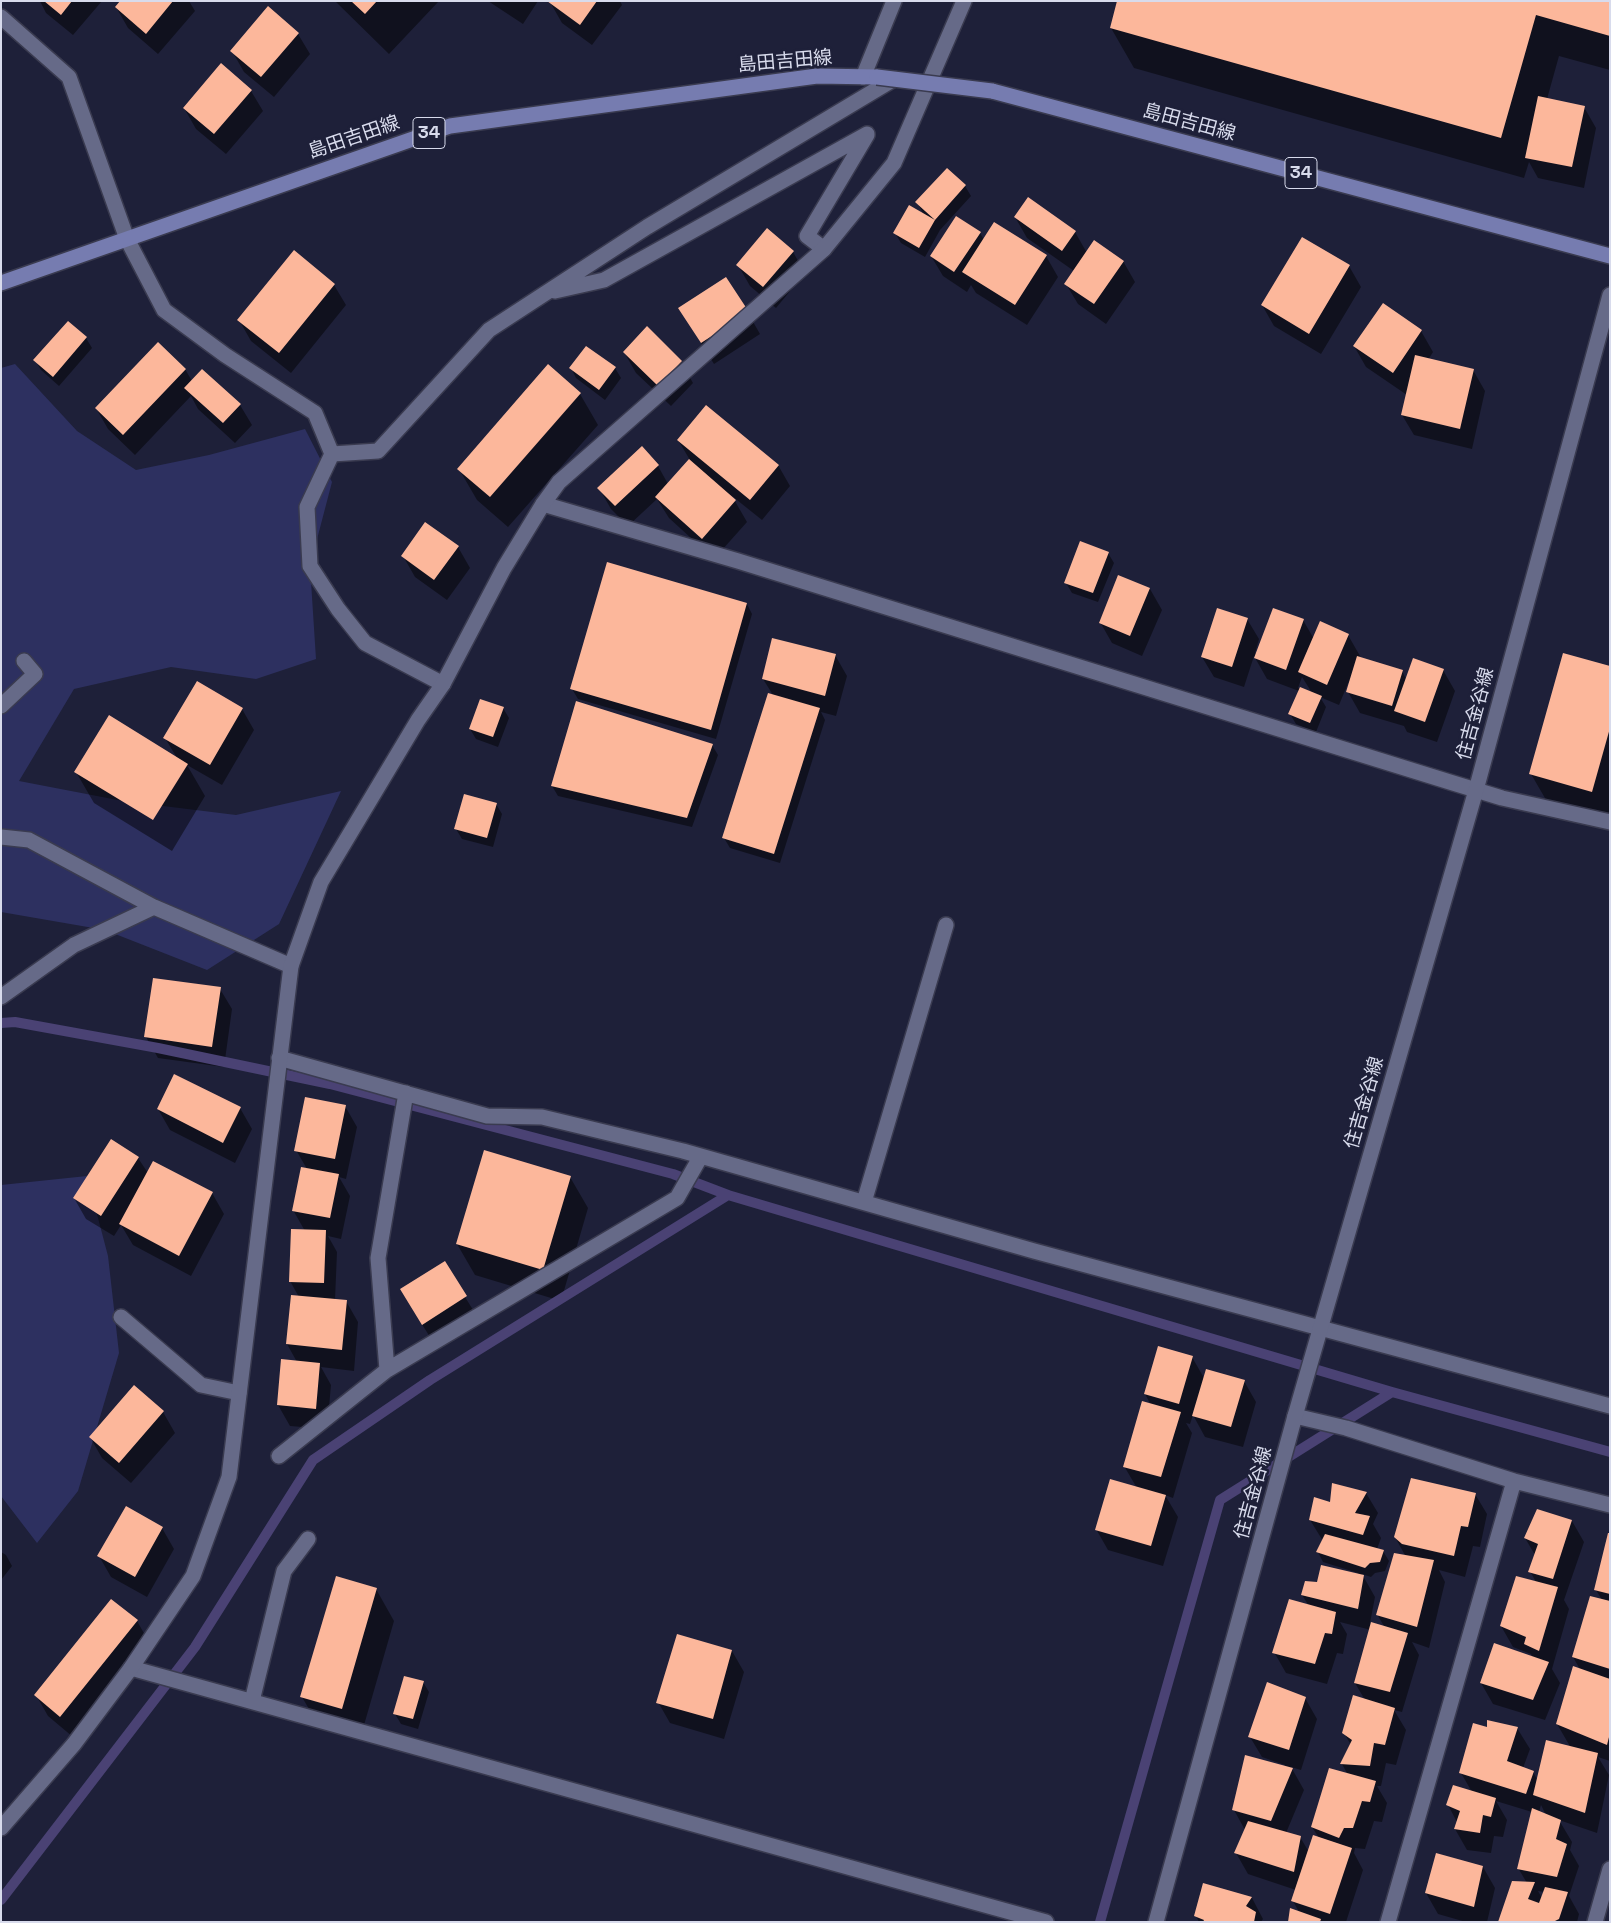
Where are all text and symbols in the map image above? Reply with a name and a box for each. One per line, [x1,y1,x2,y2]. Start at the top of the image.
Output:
street label: 島田吉田線 [737,47,833,77]
street label: 島田吉田線 [1140,100,1238,146]
street label: 島田吉田線 [305,112,403,164]
road number: 34 [413,118,445,148]
road number: 34 [1285,158,1317,188]
street label: 住吉金谷線 [1453,665,1499,763]
street label: 住吉金谷線 [1341,1054,1389,1152]
street label: 住吉金谷線 [1231,1444,1277,1542]

